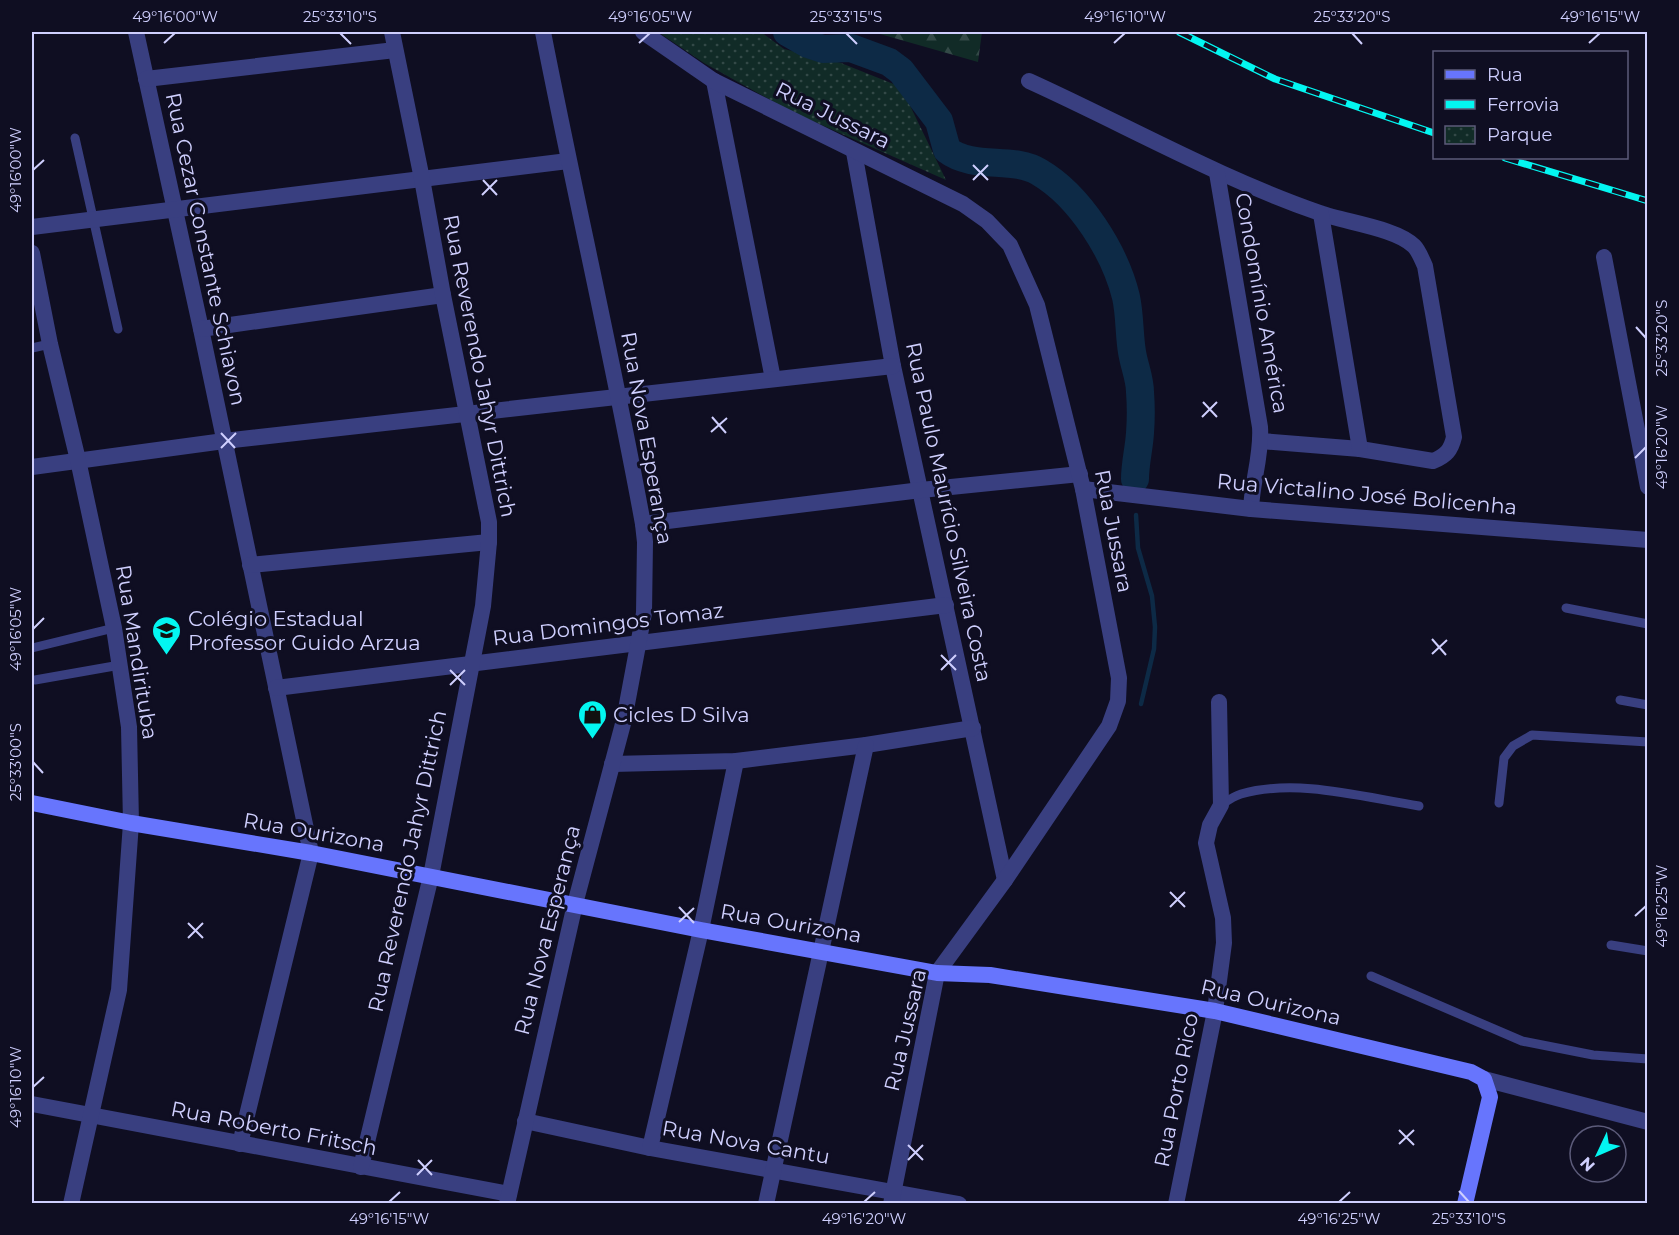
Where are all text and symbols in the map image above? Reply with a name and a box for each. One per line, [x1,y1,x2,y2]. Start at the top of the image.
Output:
text: 49°16'00"W [132,7,218,26]
text: 25°33'10"S [303,7,377,26]
text: 49°16'05"W [608,7,692,26]
text: 25°33'15"S [810,7,882,26]
text: 49°16'10"W [1084,7,1166,26]
text: 25°33'20"S [1314,7,1390,26]
text: 49°16'15"W [1560,7,1640,26]
legend [1433,51,1628,159]
text: Rua [1487,64,1523,86]
street label: Rua Jussara [771,76,895,154]
street label: Rua Cezar Constante Schiavon [161,90,251,408]
text: Ferrovia [1487,94,1559,116]
text: Parque [1487,124,1553,146]
text: 49°16'00"W [6,127,25,213]
street label: Condomínio América [1230,191,1294,415]
street label: Rua Reverendo Jahyr Dittrich [438,212,522,520]
text: 25°33'20"S [1652,300,1671,376]
street label: Rua Nova Esperança [616,330,678,546]
street label: Rua Paulo Maurício Silveira Costa [901,340,997,684]
text: 49°16'20"W [1652,404,1671,489]
street label: Rua Jussara [1090,467,1138,595]
street label: Rua Victalino José Bolicenha [1216,468,1518,520]
street label: Rua Mandirituba [111,563,163,741]
text: 49°16'05"W [6,587,25,671]
street label: Rua Domingos Tomaz [491,597,725,651]
place label: Colégio Estadual Professor Guido Arzua [188,606,421,655]
school or university icon: Colégio Estadual Professor Guido Arzua [151,614,183,656]
shop icon: Cicles D Silva [576,698,608,740]
place label: Cicles D Silva [613,702,750,727]
street label: Rua Reverendo Jahyr Dittrich [363,708,451,1014]
text: 25°33'00"S [6,723,25,801]
street label: Rua Ourizona [241,807,387,857]
street label: Rua Nova Esperança [509,822,585,1038]
text: 49°16'25"W [1652,864,1671,948]
street label: Rua Ourizona [718,898,864,948]
street label: Rua Jussara [879,966,931,1094]
street label: Rua Ourizona [1198,974,1344,1030]
street label: Rua Porto Rico [1149,1011,1203,1169]
text: 49°16'10"W [6,1046,25,1128]
street label: Rua Roberto Fritsch [169,1096,379,1160]
street label: Rua Nova Cantu [660,1115,832,1169]
north arrow [1568,1124,1628,1184]
text: N [1576,1153,1599,1175]
text: 49°16'15"W [349,1209,429,1228]
text: 49°16'20"W [822,1209,907,1228]
text: 49°16'25"W [1298,1209,1381,1228]
text: 25°33'10"S [1432,1209,1506,1228]

